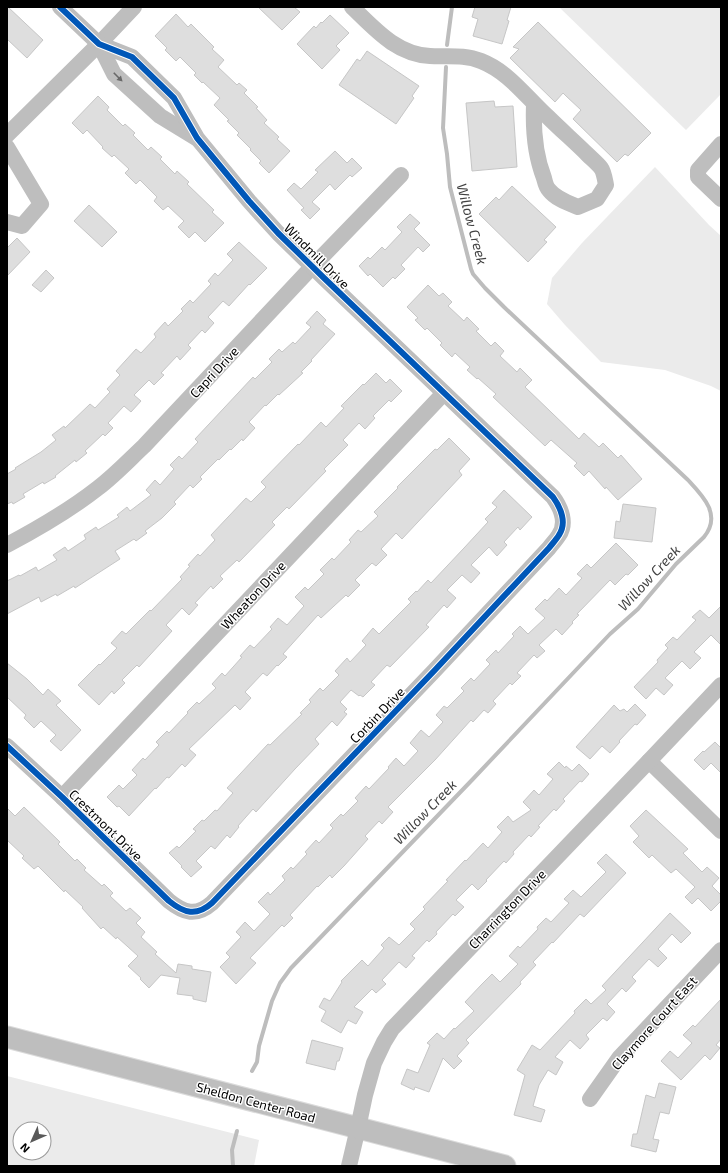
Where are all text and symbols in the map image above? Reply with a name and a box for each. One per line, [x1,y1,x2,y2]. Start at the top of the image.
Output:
one-way arrow [113,73,122,82]
water label: Willow Creek [453,181,491,266]
street label: Windmill Drive [281,220,353,292]
street label: Capri Drive [186,343,242,401]
water label: Willow Creek [614,541,683,614]
street label: Wheaton Drive [217,557,289,633]
street label: Corbin Drive [346,684,408,746]
water label: Willow Creek [390,776,460,848]
street label: Crestmont Drive [66,786,146,864]
street label: Charrington Drive [465,866,549,952]
street label: Claymore Court East [608,973,700,1073]
street label: Sheldon Center Road [195,1078,317,1126]
north arrow [12,1121,52,1161]
text: N [17,1141,32,1156]

